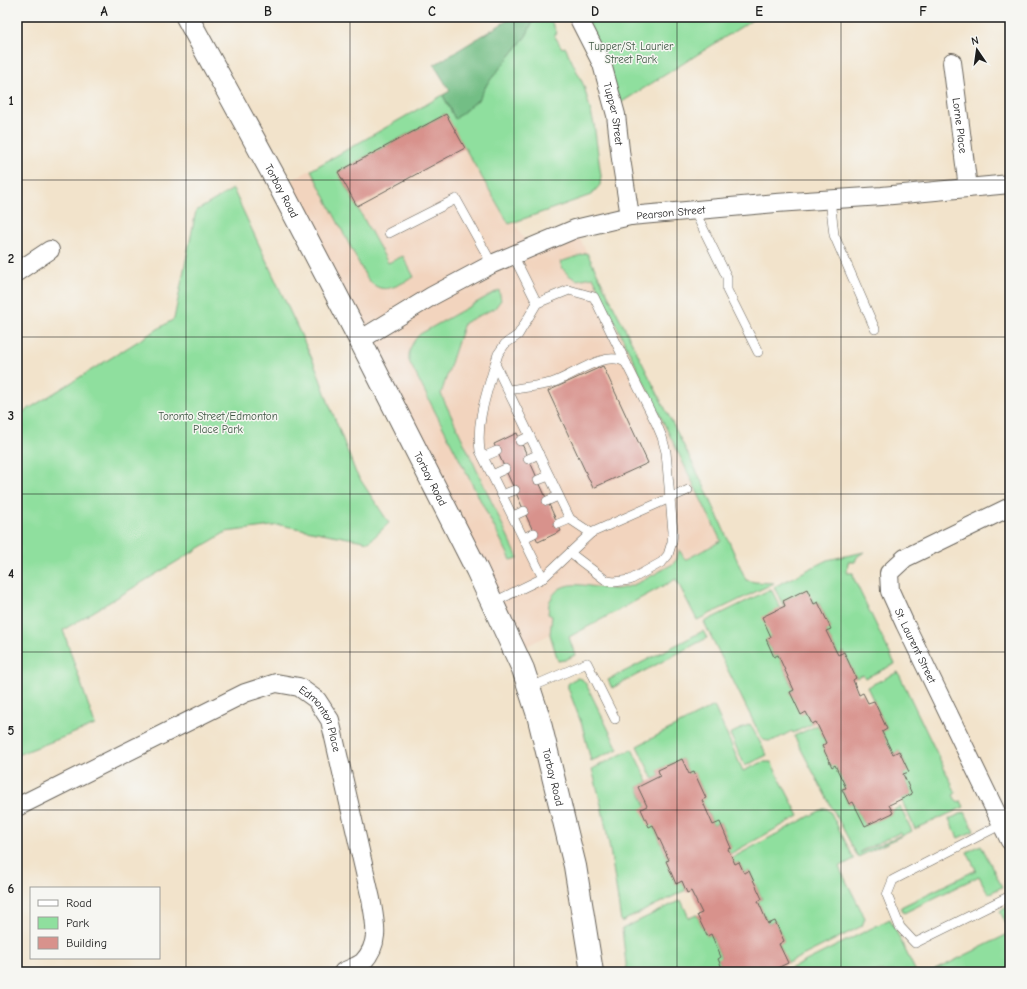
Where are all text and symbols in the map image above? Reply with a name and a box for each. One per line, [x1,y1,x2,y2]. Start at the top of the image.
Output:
text: A [100,4,108,19]
text: B [264,4,272,19]
text: C [428,4,436,19]
text: D [591,4,599,19]
text: E [755,4,763,19]
text: F [919,4,927,19]
north arrow [957,30,997,70]
text: N [970,34,980,48]
park label: Tupper/St. Laurier Street Park [589,40,674,66]
street label: Tupper Street [600,81,625,147]
text: 1 [8,93,14,108]
street label: Lorne Place [950,97,970,155]
street label: Torbay Road [262,162,301,220]
street label: Pearson Street [636,203,707,222]
text: 2 [8,251,14,266]
text: 3 [8,408,14,423]
park label: Toronto Street/Edmonton Place Park [158,410,278,436]
street label: Torbay Road [411,450,449,508]
text: 4 [8,566,14,581]
street label: St. Laurent Street [892,606,939,686]
street label: Edmonton Place [296,683,343,754]
text: 5 [8,723,15,738]
street label: Torbay Road [539,747,566,808]
text: 6 [8,881,15,896]
legend [30,887,160,959]
text: Road [66,896,92,910]
text: Park [66,916,89,930]
text: Building [66,936,107,950]

